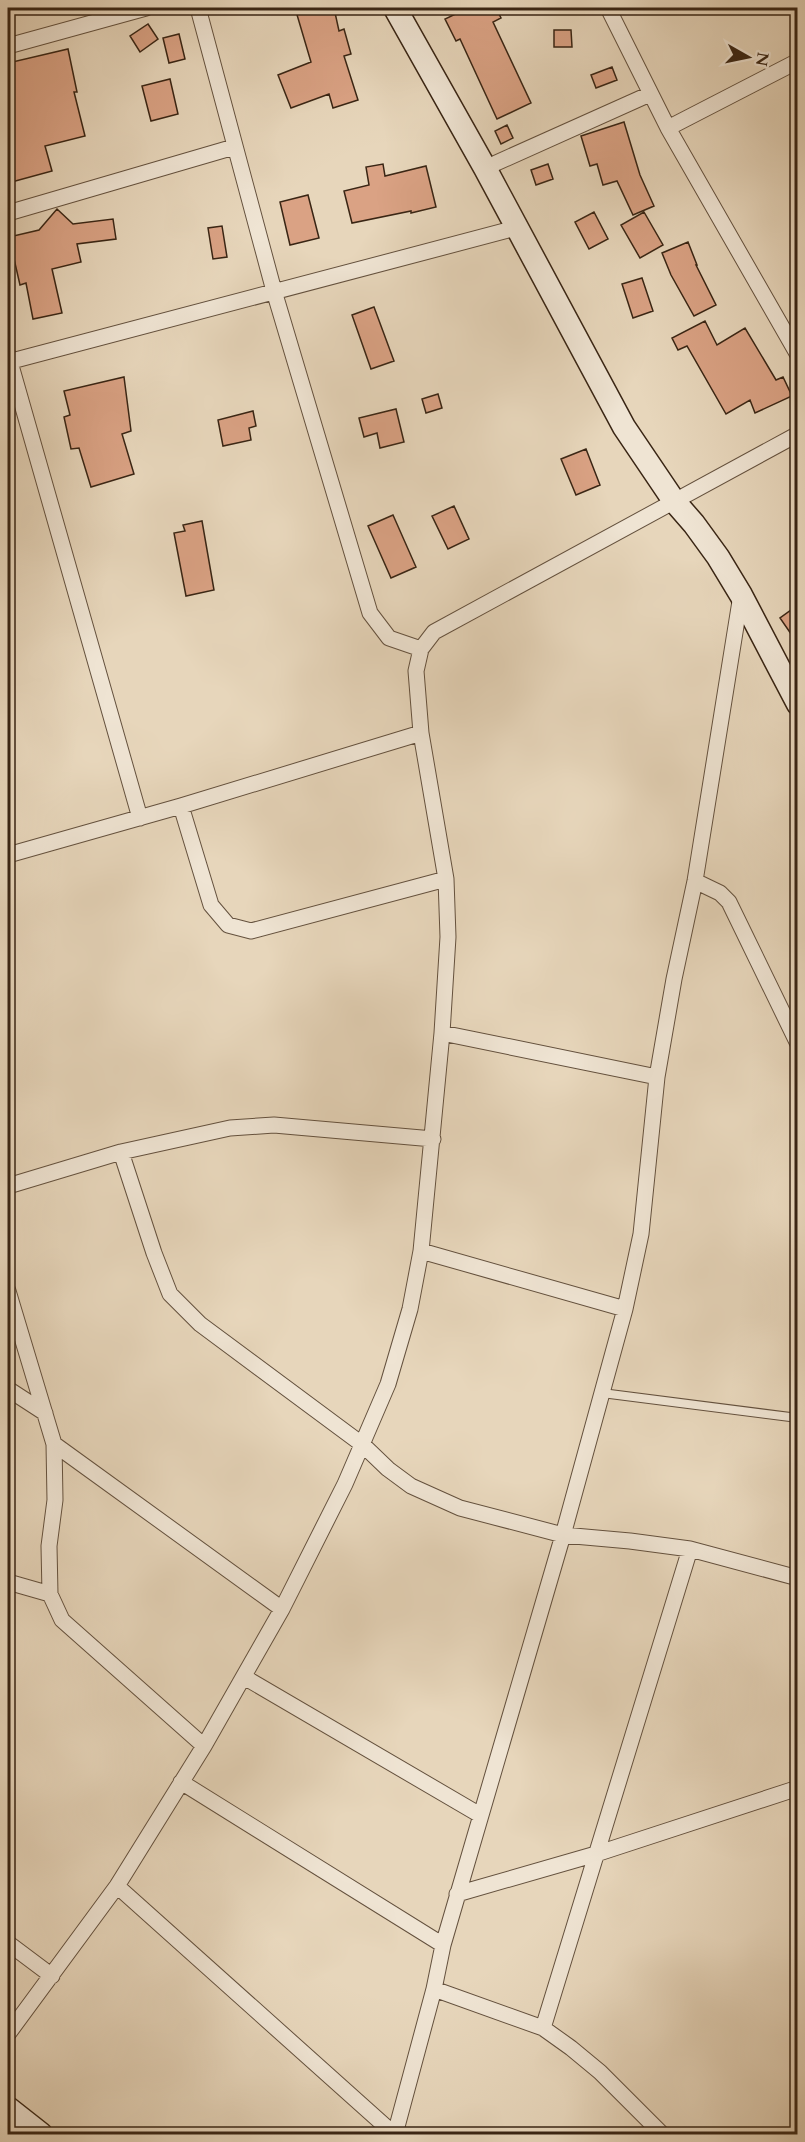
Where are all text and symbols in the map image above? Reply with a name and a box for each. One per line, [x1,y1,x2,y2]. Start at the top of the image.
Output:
north arrow [718,27,778,87]
text: N [750,51,774,68]

